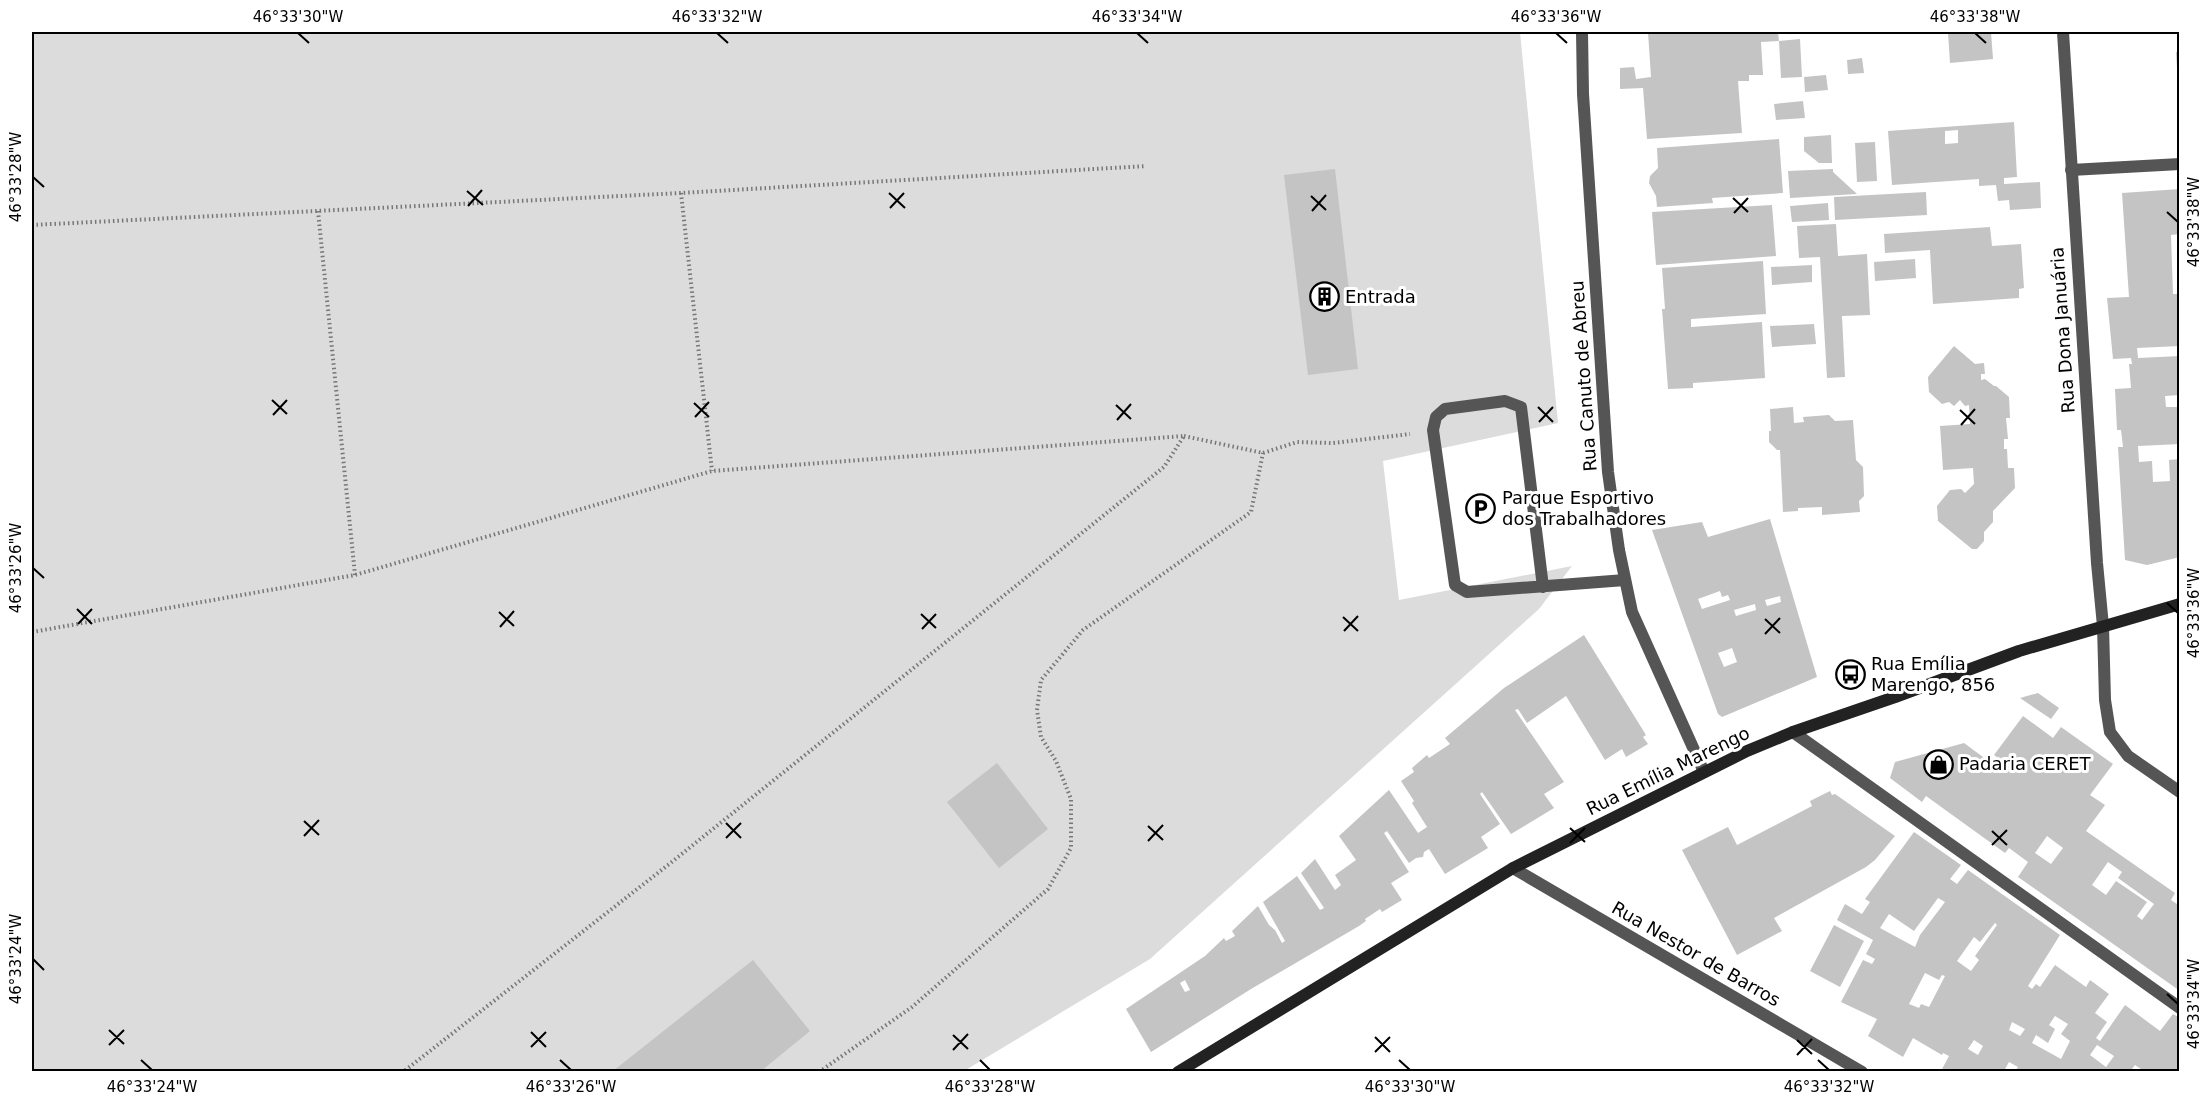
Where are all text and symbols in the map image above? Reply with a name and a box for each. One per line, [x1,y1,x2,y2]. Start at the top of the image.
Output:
text: 46°33'30"W [253,8,343,26]
text: 46°33'32"W [672,8,762,26]
text: 46°33'34"W [1092,8,1182,26]
text: 46°33'36"W [1511,8,1601,26]
text: 46°33'38"W [1930,8,2020,26]
text: 46°33'28"W [7,132,25,222]
text: 46°33'38"W [2185,177,2203,267]
street label: Rua Dona Januária [2046,246,2079,414]
street label: Rua Canuto de Abreu [1566,280,1601,472]
building icon: Entrada [1308,281,1340,313]
place label: Entrada [1345,286,1416,307]
place label: Parque Esportivo dos Trabalhadores [1502,487,1666,529]
parking icon: Parque Esportivo dos Trabalhadores [1465,492,1497,524]
text: 46°33'26"W [7,523,25,613]
text: 46°33'36"W [2185,568,2203,658]
place label: Rua Emília Marengo, 856 [1871,653,1995,695]
bus stop icon: Rua Emília Marengo, 856 [1834,658,1866,690]
street label: Rua Emília Marengo [1583,722,1753,819]
shop icon: Padaria CERET [1922,748,1954,780]
place label: Padaria CERET [1959,753,2092,774]
street label: Rua Nestor de Barros [1608,897,1784,1010]
text: 46°33'24"W [7,914,25,1004]
text: 46°33'34"W [2185,959,2203,1049]
text: 46°33'24"W [107,1078,197,1096]
text: 46°33'26"W [526,1078,616,1096]
text: 46°33'28"W [945,1078,1035,1096]
text: 46°33'30"W [1365,1078,1455,1096]
text: 46°33'32"W [1784,1078,1874,1096]

